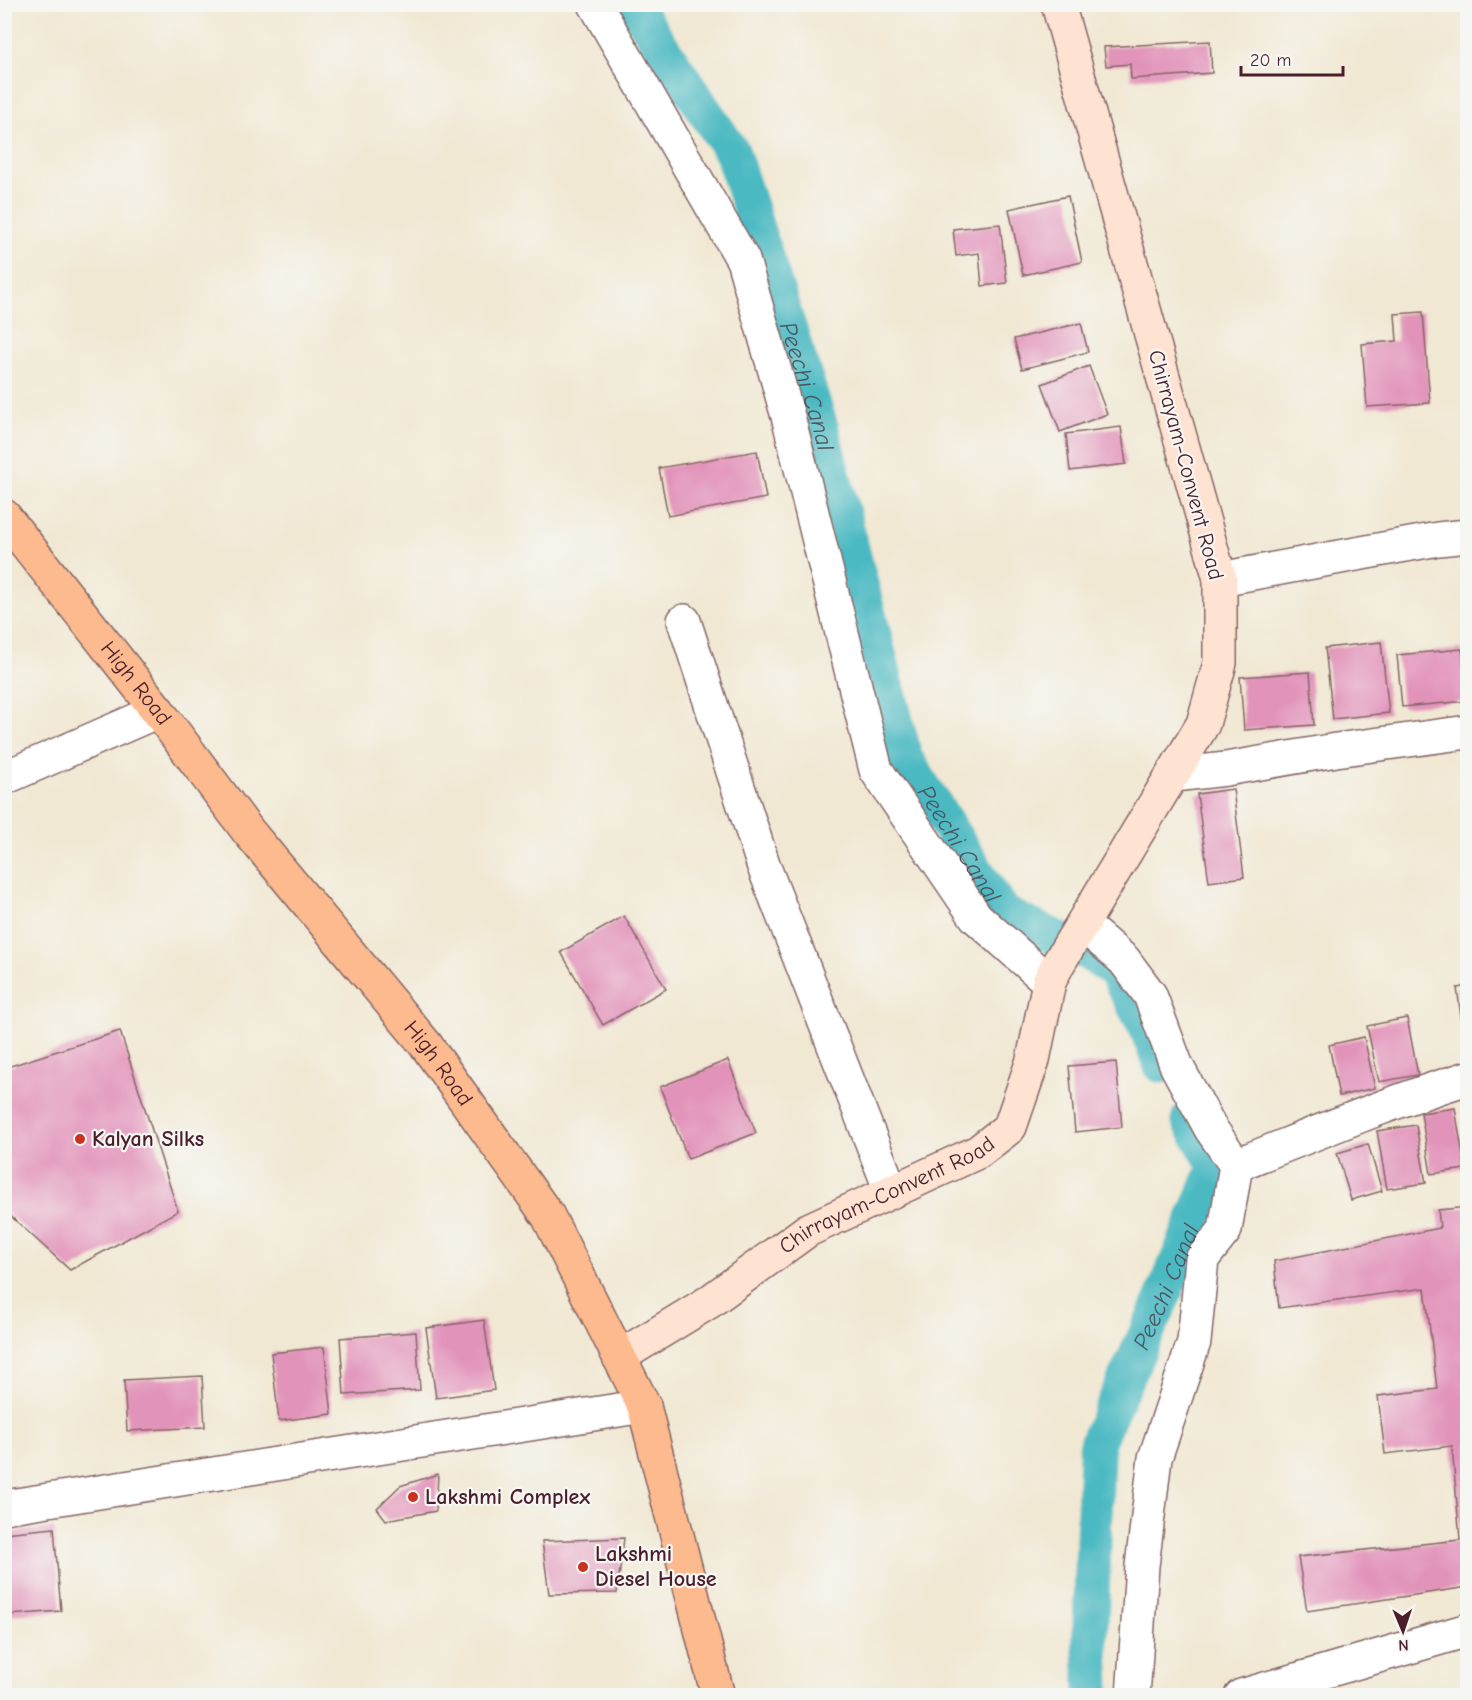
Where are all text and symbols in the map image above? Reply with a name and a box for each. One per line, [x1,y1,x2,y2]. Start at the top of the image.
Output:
scale bar [1241,39,1343,77]
text: 20 m [1250,50,1291,71]
water label: Peechi Canal [774,318,840,454]
street label: Chirrayam-Convent Road [1143,347,1229,583]
street label: High Road [95,636,177,730]
water label: Peechi Canal [912,780,1007,908]
street label: High Road [398,1016,478,1111]
place label: Kalyan Silks [92,1126,204,1152]
street label: Chirrayam-Convent Road [774,1131,1000,1260]
marker: Kalyan Silks [73,1132,87,1146]
water label: Peechi Canal [1127,1219,1205,1354]
place label: Lakshmi Complex [425,1484,590,1510]
marker: Lakshmi Complex [406,1490,420,1504]
place label: Lakshmi Diesel House [595,1541,717,1592]
marker: Lakshmi Diesel House [576,1560,590,1574]
north arrow [1373,1601,1433,1661]
text: N [1398,1636,1409,1654]

